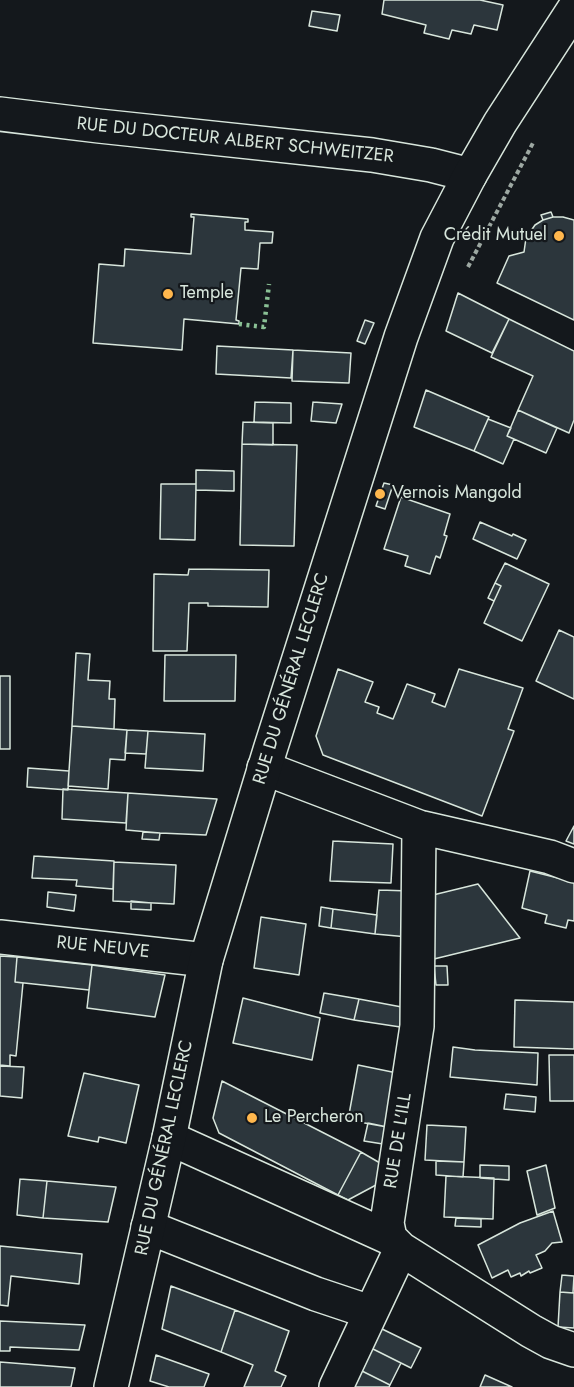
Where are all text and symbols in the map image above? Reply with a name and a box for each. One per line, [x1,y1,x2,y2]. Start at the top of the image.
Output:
street label: RUE DU DOCTEUR ALBERT SCHWEITZER [75,114,395,168]
place label: Crédit Mutuel [444,225,547,247]
marker: Crédit Mutuel [552,229,566,243]
place label: Temple [180,283,234,305]
marker: Temple [161,287,175,301]
place label: Vernois Mangold [392,483,522,505]
marker: Vernois Mangold [373,487,387,501]
street label: RUE DU GÉNÉRAL LECLERC [250,571,334,787]
street label: RUE NEUVE [55,932,151,964]
street label: RUE DU GÉNÉRAL LECLERC [132,1038,198,1258]
street label: RUE DE L'ILL [381,1092,417,1190]
place label: Le Percheron [264,1107,364,1129]
marker: Le Percheron [245,1111,259,1125]

